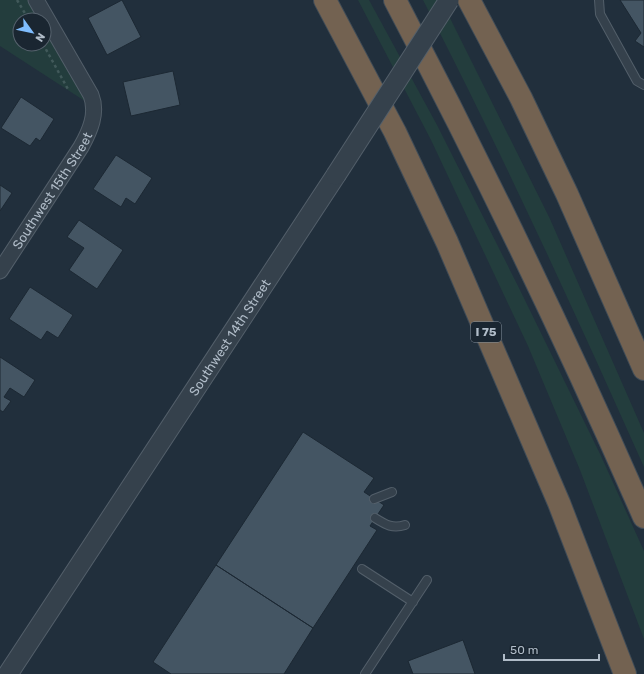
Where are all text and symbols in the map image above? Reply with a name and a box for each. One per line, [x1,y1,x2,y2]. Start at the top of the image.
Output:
north arrow [12,12,52,52]
text: N [32,30,48,44]
street label: Southwest 15th Street [9,130,95,252]
street label: Southwest 14th Street [186,276,273,399]
road number: I 75 [471,322,501,342]
scale bar [504,636,599,662]
text: 50 m [510,643,538,657]

